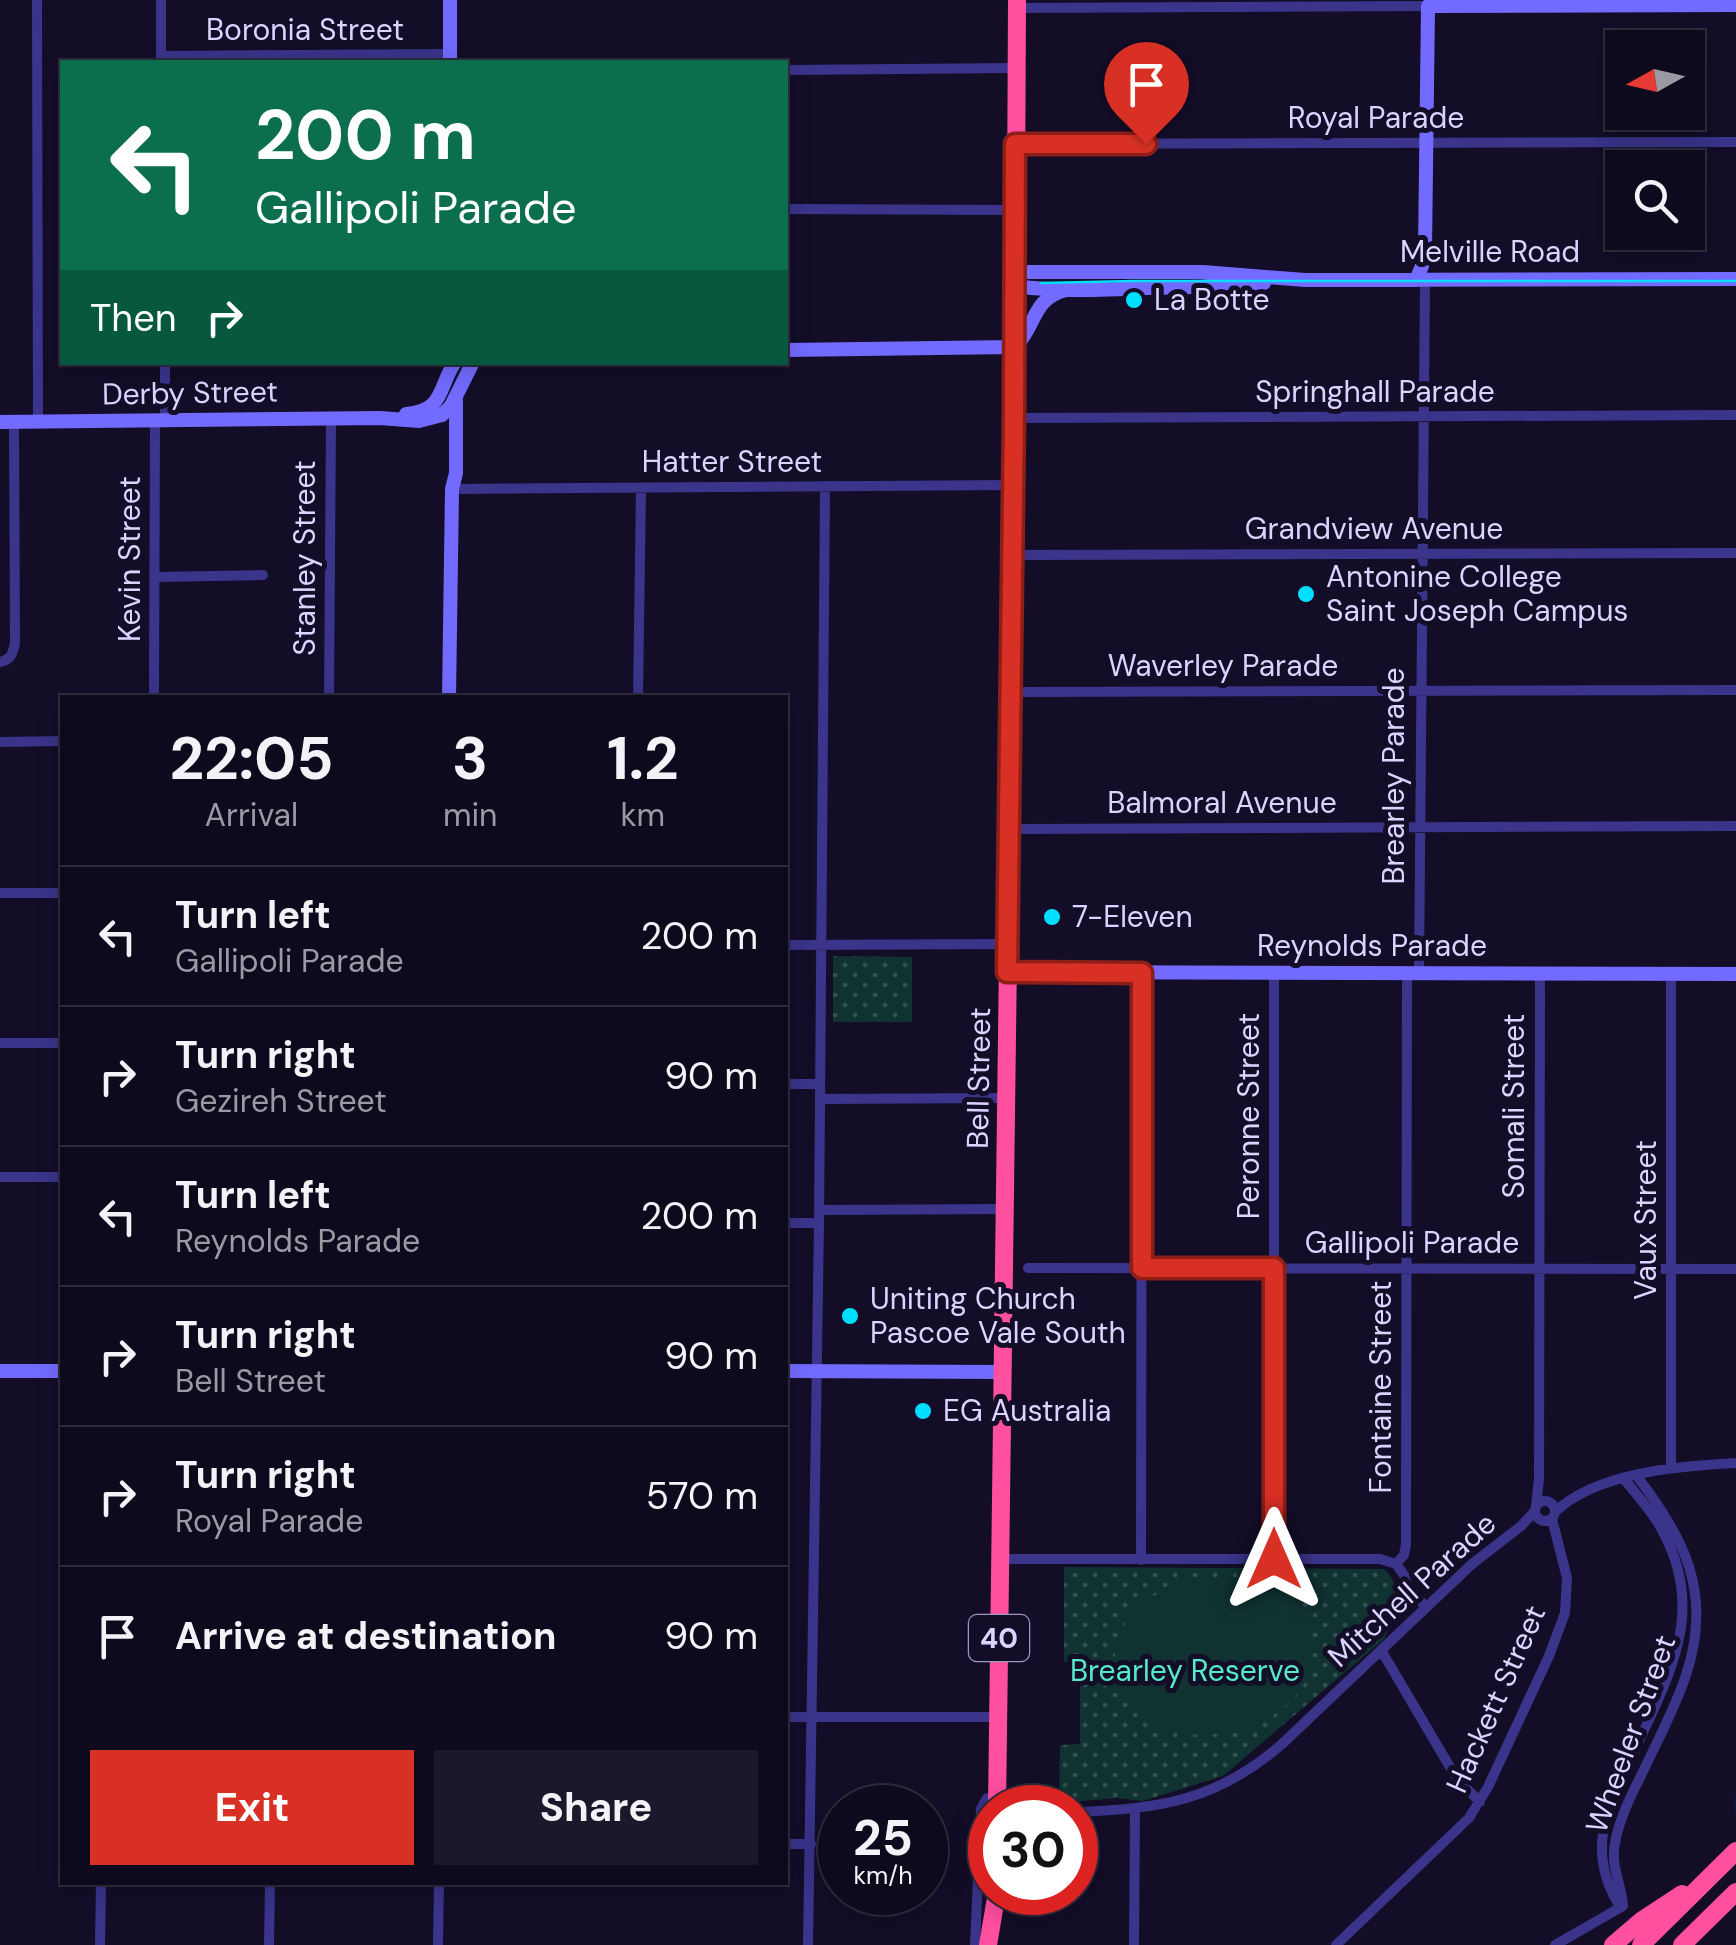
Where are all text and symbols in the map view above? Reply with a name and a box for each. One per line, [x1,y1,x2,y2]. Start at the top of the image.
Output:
street label: Boronia Street [206,10,404,49]
north arrow [1605,30,1705,130]
map controls [1605,30,1705,250]
pin [1104,42,1189,145]
icon: arrive [1119,57,1174,112]
text: 200 m [255,90,476,181]
street label: Royal Parade [1288,98,1464,137]
icon: left [90,100,220,230]
button: search [1605,150,1705,250]
text: Gallipoli Parade [255,178,577,237]
street label: Melville Road [1400,232,1580,271]
place label: La Botte [1154,280,1270,319]
marker: La Botte [1123,289,1145,311]
icon: right [197,290,252,345]
text: Then [90,293,177,343]
street label: Derby Street [102,371,278,414]
street label: Springhall Parade [1255,372,1495,411]
street label: Hatter Street [642,442,822,481]
street label: Stanley Street [285,460,324,656]
street label: Kevin Street [110,476,149,642]
street label: Grandview Avenue [1245,509,1503,548]
place label: Antonine College Saint Joseph Campus [1326,557,1628,630]
marker: Antonine College Saint Joseph Campus [1295,583,1317,605]
street label: Waverley Parade [1108,646,1338,685]
street label: Brearley Parade [1374,667,1413,885]
text: 22:05 [169,719,333,798]
text: 3 [452,719,488,798]
text: 1.2 [607,719,679,798]
street label: Balmoral Avenue [1107,783,1337,822]
text: Arrival [205,794,298,836]
text: min [443,794,497,836]
text: km [620,794,665,836]
text: Turn left [175,890,331,940]
place label: 7-Eleven [1072,897,1193,936]
marker: 7-Eleven [1041,906,1063,928]
icon: left [90,909,145,964]
text: 200 m [641,911,758,961]
street label: Reynolds Parade [1257,926,1487,965]
text: Gallipoli Parade [175,940,404,982]
street label: Bell Street [958,1007,999,1149]
street label: Peronne Street [1229,1013,1268,1219]
street label: Somali Street [1494,1013,1533,1199]
text: Turn right [175,1030,356,1080]
icon: right [90,1049,145,1104]
text: 90 m [664,1051,758,1101]
text: Gezireh Street [175,1080,387,1122]
street label: Vaux Street [1626,1140,1665,1300]
text: Turn left [175,1170,331,1220]
icon: left [90,1189,145,1244]
text: 200 m [641,1191,758,1241]
text: Reynolds Parade [175,1220,420,1262]
street label: Gallipoli Parade [1305,1223,1519,1262]
place label: Uniting Church Pascoe Vale South [870,1279,1126,1352]
street label: Fontaine Street [1361,1281,1400,1493]
marker: Uniting Church Pascoe Vale South [839,1305,861,1327]
text: Turn right [175,1310,356,1360]
icon: right [90,1329,145,1384]
text: 90 m [664,1331,758,1381]
text: Bell Street [175,1360,326,1402]
place label: EG Australia [943,1391,1111,1430]
marker: EG Australia [912,1400,934,1422]
text: Turn right [175,1450,356,1500]
icon: right [90,1469,145,1524]
text: 570 m [646,1471,758,1521]
text: Royal Parade [175,1500,363,1542]
street label: Mitchell Parade [1320,1504,1504,1675]
position arrow [1222,1507,1326,1611]
street label: Hackett Street [1437,1599,1554,1799]
icon: arrive [90,1609,145,1664]
text: Arrive at destination [175,1611,557,1661]
text: 90 m [664,1611,758,1661]
road number: 40 [969,1615,1029,1661]
street label: Wheeler Street [1577,1629,1684,1838]
park label: Brearley Reserve [1070,1651,1300,1690]
button: Exit [90,1750,414,1865]
button: Share [434,1750,758,1865]
speed limit sign: 30 [968,1785,1098,1915]
text: 25 [853,1805,913,1871]
text: km/h [853,1859,913,1892]

